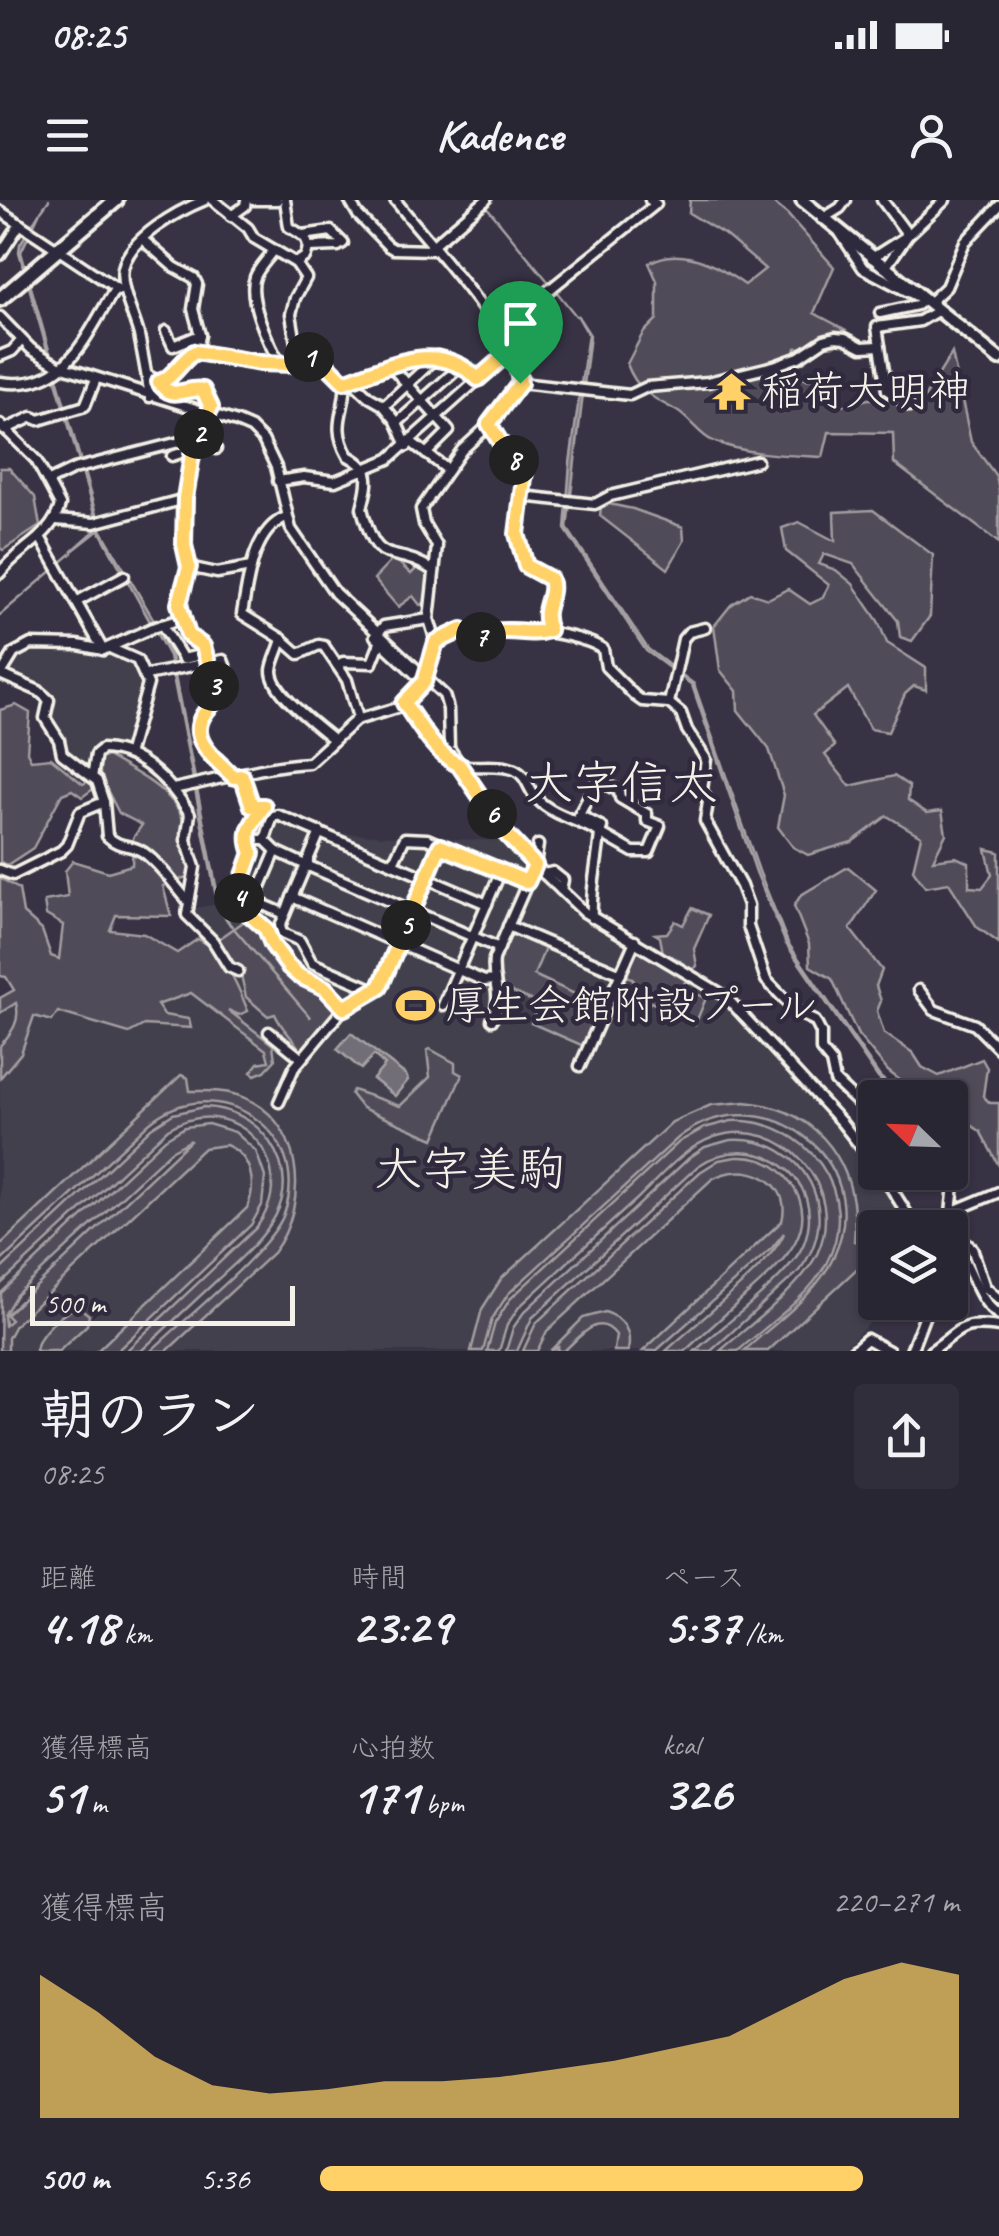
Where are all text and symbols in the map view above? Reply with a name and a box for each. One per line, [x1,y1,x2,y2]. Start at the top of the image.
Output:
text: 08:25 [50,12,125,59]
text: Kadence [436,107,563,164]
icon: menu [40,108,95,163]
icon: person [904,108,959,163]
pin [478,281,563,384]
icon: arrive [493,296,548,351]
pin: 1 [284,332,334,382]
text: 1 [303,339,315,374]
place label: 稲荷大明神 [761,365,971,418]
temple icon: 稲荷大明神 [710,370,752,412]
pin: 2 [174,409,224,459]
text: 2 [193,416,205,451]
pin: 8 [489,435,539,485]
text: 8 [508,442,520,477]
pin: 7 [456,612,506,662]
text: 7 [475,619,487,654]
pin: 3 [189,661,239,711]
text: 3 [208,668,220,703]
district label: 大字信太 [525,753,717,813]
pin: 6 [467,789,517,839]
text: 6 [485,796,499,831]
pin: 4 [214,873,264,923]
text: 4 [233,880,245,915]
pin: 5 [381,900,431,950]
text: 5 [400,907,412,942]
place label: 厚生会館附設プール [445,979,818,1032]
sports icon: 厚生会館附設プール [394,984,436,1026]
north arrow [858,1080,968,1190]
map controls [858,1080,968,1320]
district label: 大字美駒 [374,1139,566,1199]
button: layers [858,1210,968,1320]
scale bar [30,1281,295,1326]
text: 500 m [45,1286,105,1321]
text: 朝のラン [40,1380,260,1450]
button: share [854,1384,959,1489]
text: 08:25 [40,1453,104,1494]
text: 距離 [40,1560,96,1595]
text: 時間 [351,1560,407,1595]
text: ペース [663,1560,745,1595]
text: 4.18 [40,1595,117,1658]
text: 23:29 [351,1595,451,1658]
text: 5:37 [663,1595,739,1658]
text: km [117,1616,152,1651]
text: /km [739,1616,782,1651]
text: kcal [663,1727,700,1762]
text: 獲得標高 [40,1730,152,1765]
text: 心拍数 [351,1730,435,1765]
text: 326 [663,1762,731,1825]
text: 51 [40,1765,84,1828]
text: 171 [351,1765,419,1828]
text: m [84,1786,107,1821]
text: bpm [419,1786,464,1821]
text: 220–271 m [833,1881,959,1922]
text: 獲得標高 [40,1887,168,1928]
text: 500 m [40,2158,109,2199]
text: 5:36 [200,2158,250,2199]

